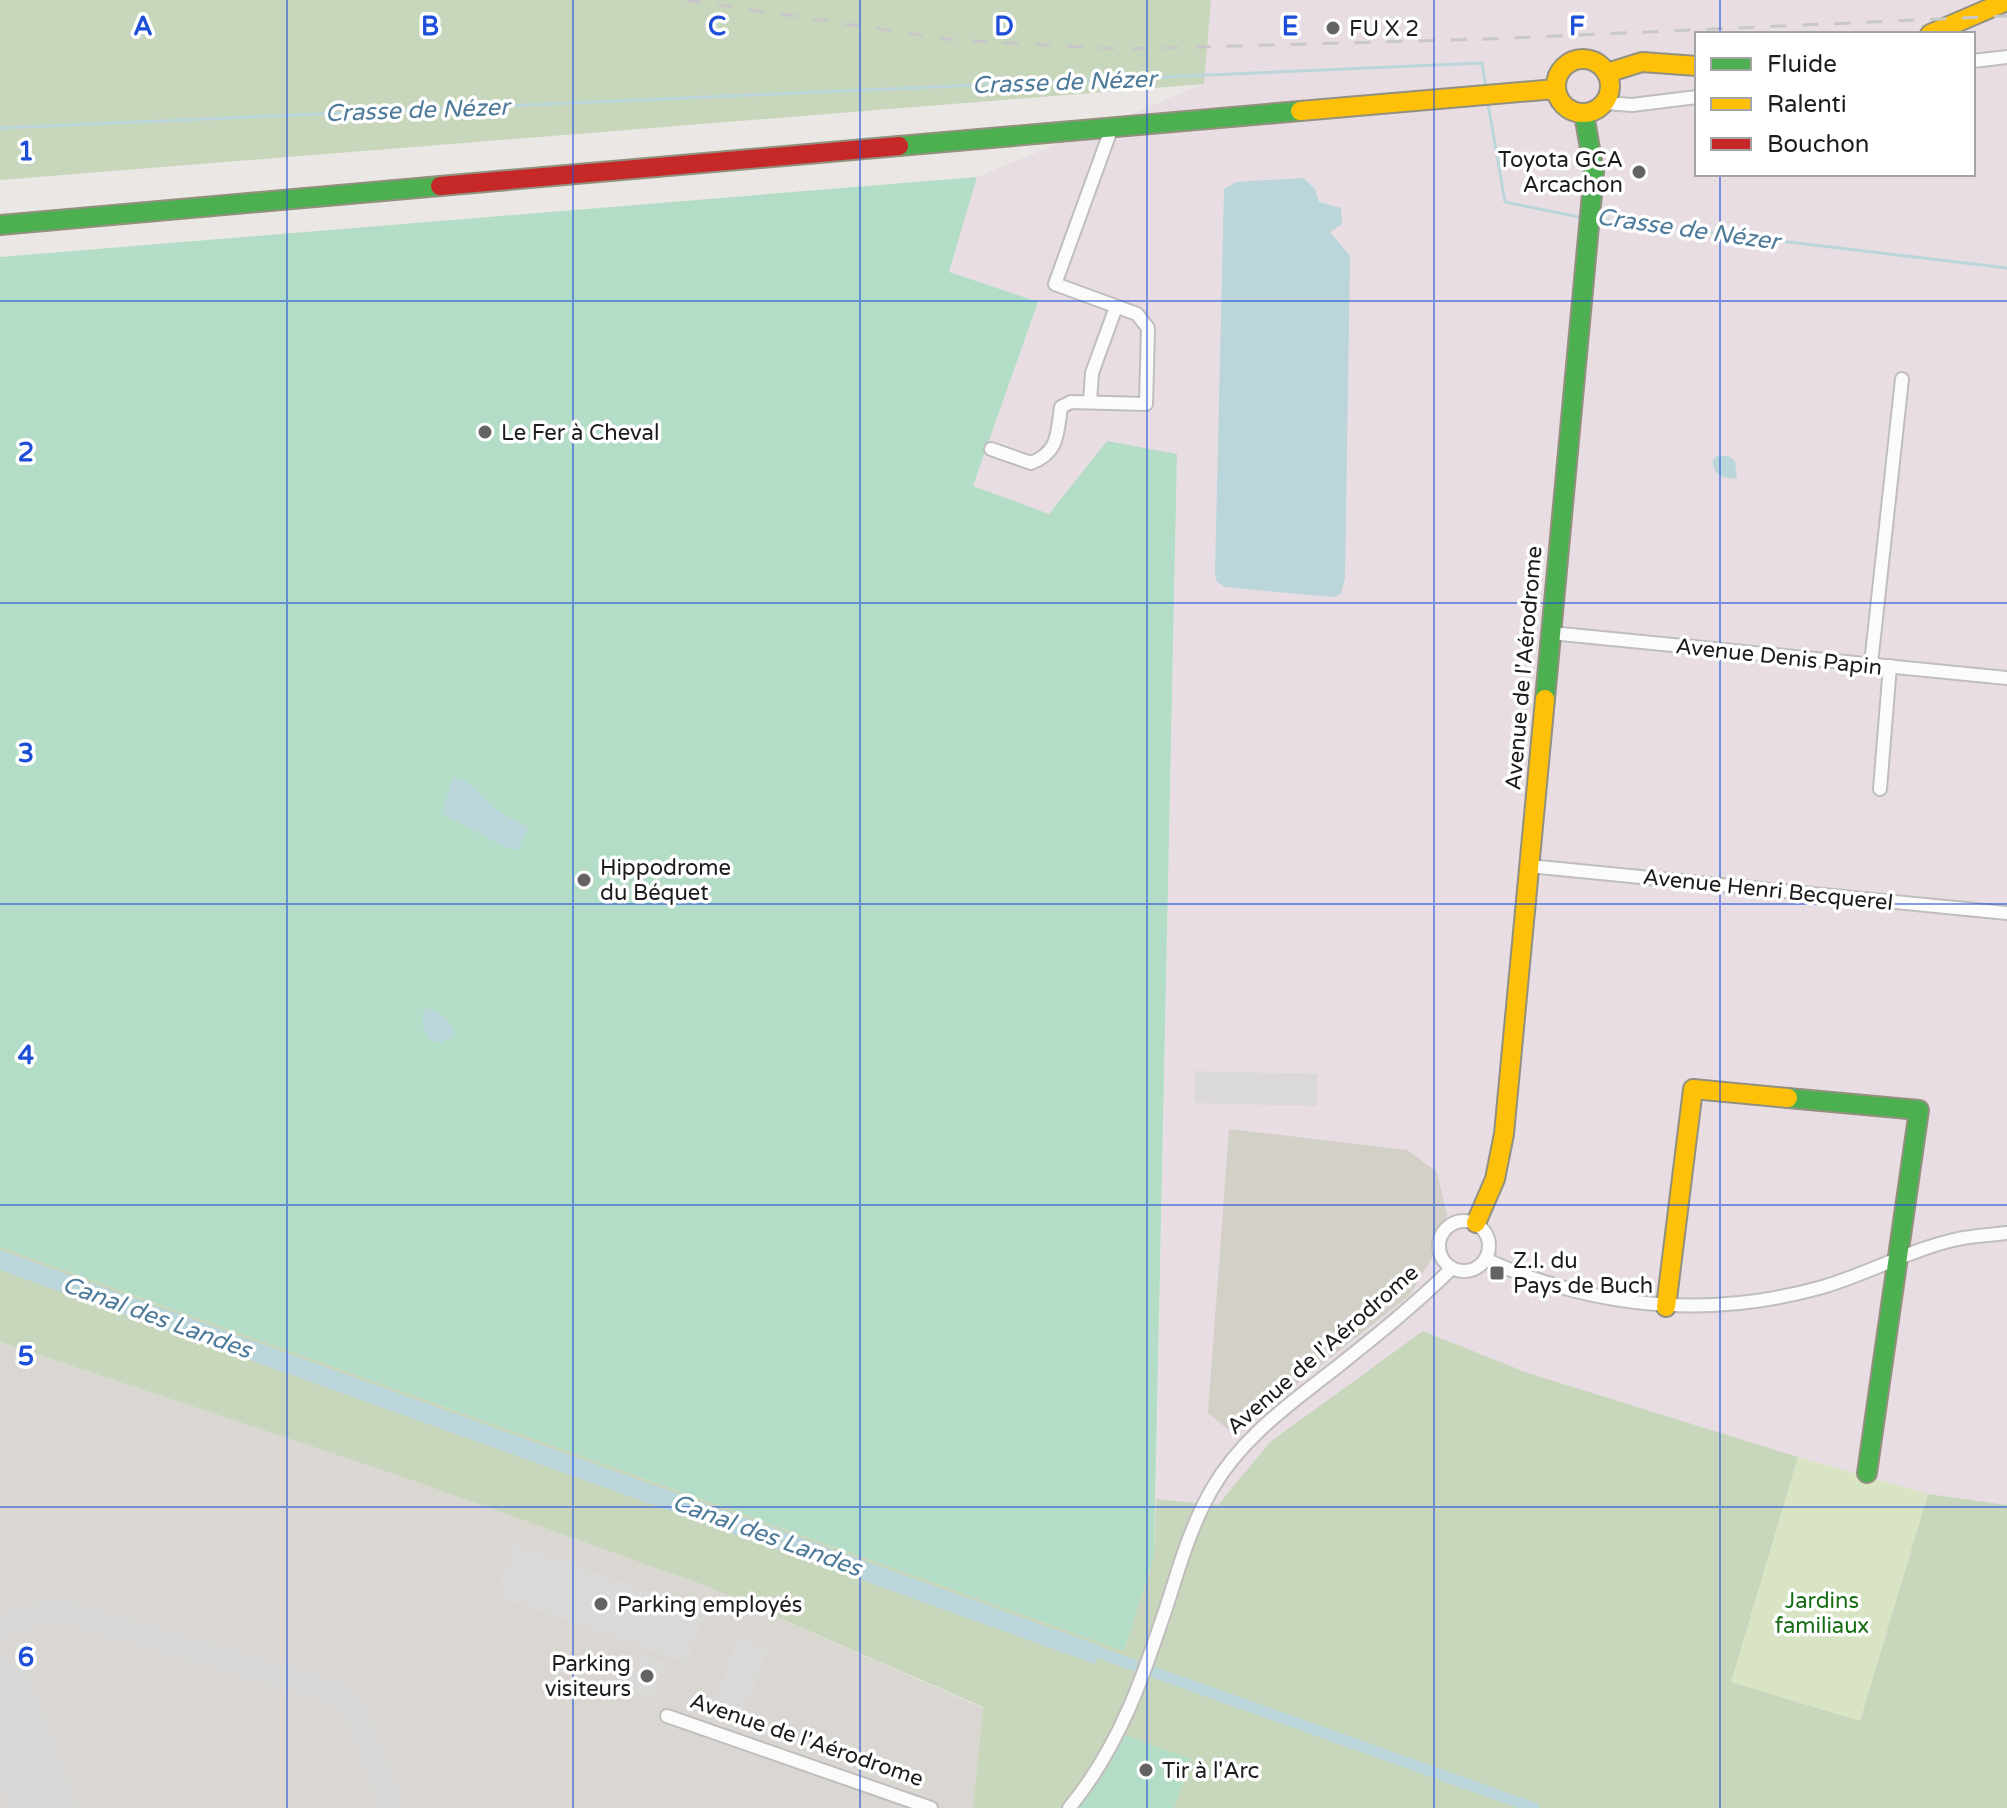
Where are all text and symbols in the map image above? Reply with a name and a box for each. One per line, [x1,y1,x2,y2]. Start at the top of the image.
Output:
text: A [133,11,153,42]
text: B [421,11,439,42]
text: C [708,11,726,42]
text: D [994,11,1014,42]
text: E [1282,11,1298,42]
text: F [1569,11,1585,42]
place label: FU X 2 [1349,16,1419,42]
marker: FU X 2 [1324,19,1342,37]
legend [1695,32,1975,176]
text: Fluide [1767,50,1837,79]
water label: Crasse de Nézer [971,65,1159,100]
text: Ralenti [1767,90,1847,119]
water label: Crasse de Nézer [324,93,512,128]
text: Bouchon [1767,130,1869,159]
text: 1 [18,136,34,167]
place label: Toyota GCA Arcachon [1498,147,1623,198]
marker: Toyota GCA Arcachon [1630,163,1648,181]
water label: Crasse de Nézer [1595,202,1784,257]
place label: Le Fer à Cheval [501,420,659,446]
marker: Le Fer à Cheval [476,423,494,441]
text: 2 [18,437,34,468]
street label: Avenue de l'Aérodrome [1500,545,1548,791]
street label: Avenue Denis Papin [1674,633,1883,681]
text: 3 [18,738,34,769]
place label: Hippodrome du Béquet [600,855,731,906]
street label: Avenue Henri Becquerel [1642,864,1894,916]
marker: Hippodrome du Béquet [575,871,593,889]
text: 4 [18,1040,34,1071]
place label: Z.I. du Pays de Buch [1513,1248,1653,1299]
street label: Avenue de l'Aérodrome [1222,1260,1424,1440]
marker: Z.I. du Pays de Buch [1488,1264,1506,1282]
water label: Canal des Landes [58,1270,257,1366]
text: 5 [18,1341,34,1372]
water label: Canal des Landes [668,1488,867,1584]
park label: Jardins familiaux [1775,1588,1869,1639]
place label: Parking employés [617,1592,802,1618]
marker: Parking employés [592,1595,610,1613]
text: 6 [18,1642,34,1673]
place label: Parking visiteurs [545,1651,631,1702]
marker: Parking visiteurs [638,1667,656,1685]
street label: Avenue de l'Aérodrome [687,1688,927,1792]
place label: Tir à l'Arc [1162,1758,1259,1784]
marker: Tir à l'Arc [1137,1761,1155,1779]

